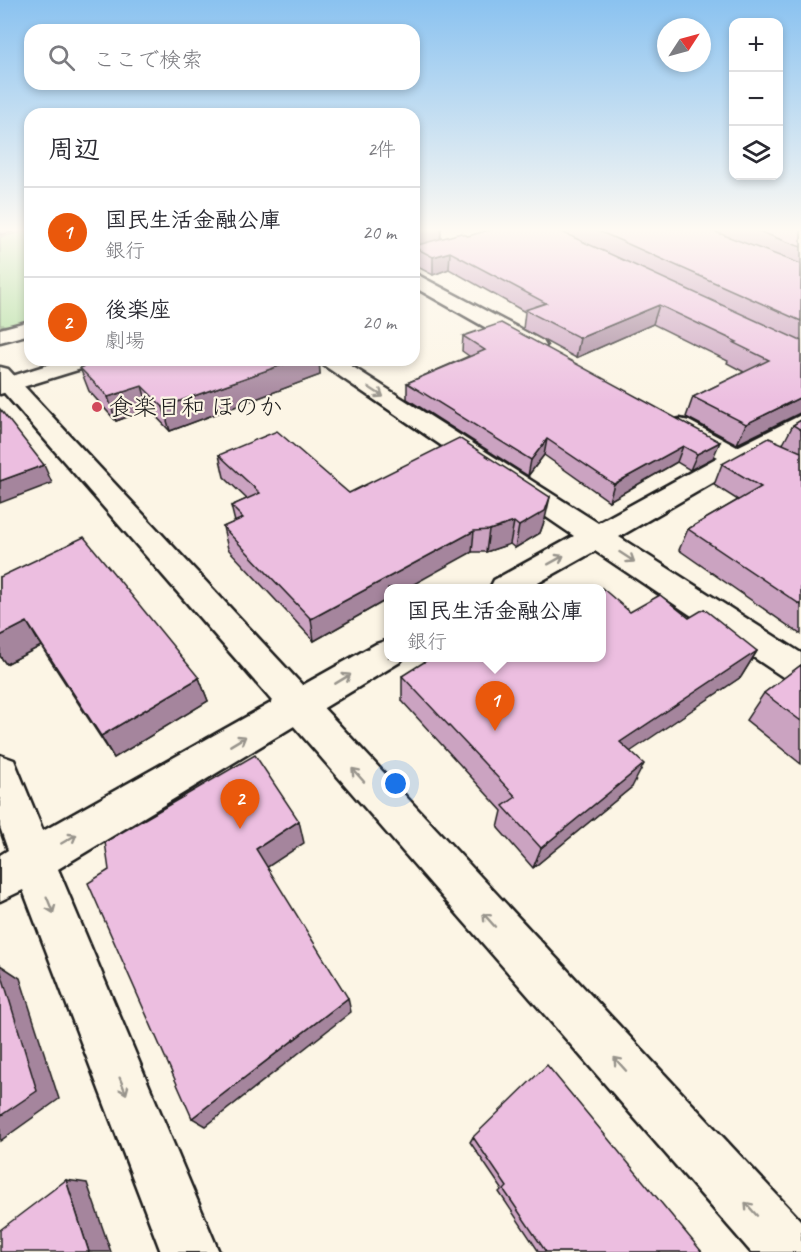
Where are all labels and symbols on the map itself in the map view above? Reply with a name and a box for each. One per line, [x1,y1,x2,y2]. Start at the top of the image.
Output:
north arrow [657,18,711,72]
one-way arrow [367,386,384,398]
place label: 食楽日和 ほのか [109,392,283,422]
marker: 食楽日和 ほのか [90,400,104,414]
one-way arrow [618,551,634,563]
one-way arrow [547,554,564,566]
one-way arrow [334,673,351,685]
pin: 1 [476,682,514,731]
one-way arrow [229,735,246,747]
one-way arrow [351,768,365,783]
your location [381,769,410,798]
pin: 2 [220,780,260,829]
one-way arrow [60,833,77,845]
one-way arrow [46,895,57,914]
one-way arrow [482,912,496,927]
one-way arrow [613,1057,627,1072]
one-way arrow [118,1076,129,1094]
one-way arrow [744,1201,758,1216]

